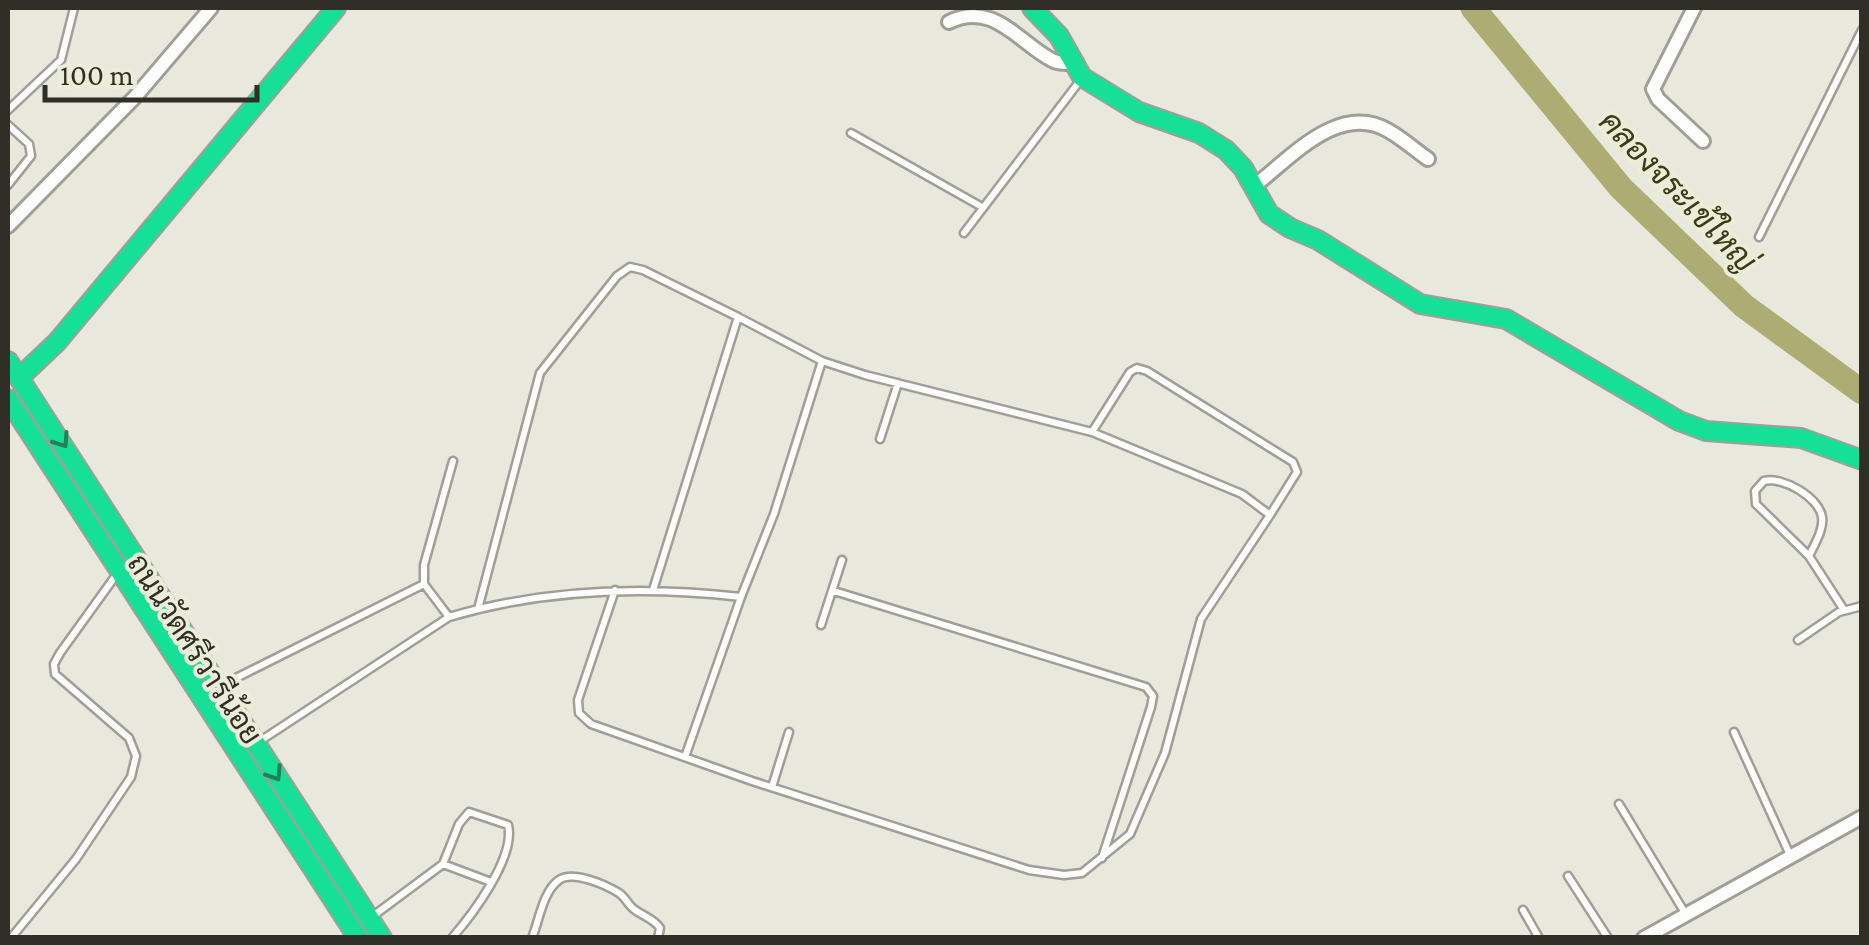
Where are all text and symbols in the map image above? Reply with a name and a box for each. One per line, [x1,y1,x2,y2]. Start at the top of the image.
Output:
scale bar [45,40,258,102]
text: 100 m [60,58,134,91]
water label: คลองจระเข้ใหญ่ [1591,101,1767,281]
one-way arrow [50,430,68,449]
street label: ถนนวัดศรีวารีน้อย [121,546,272,750]
one-way arrow [263,763,282,781]

